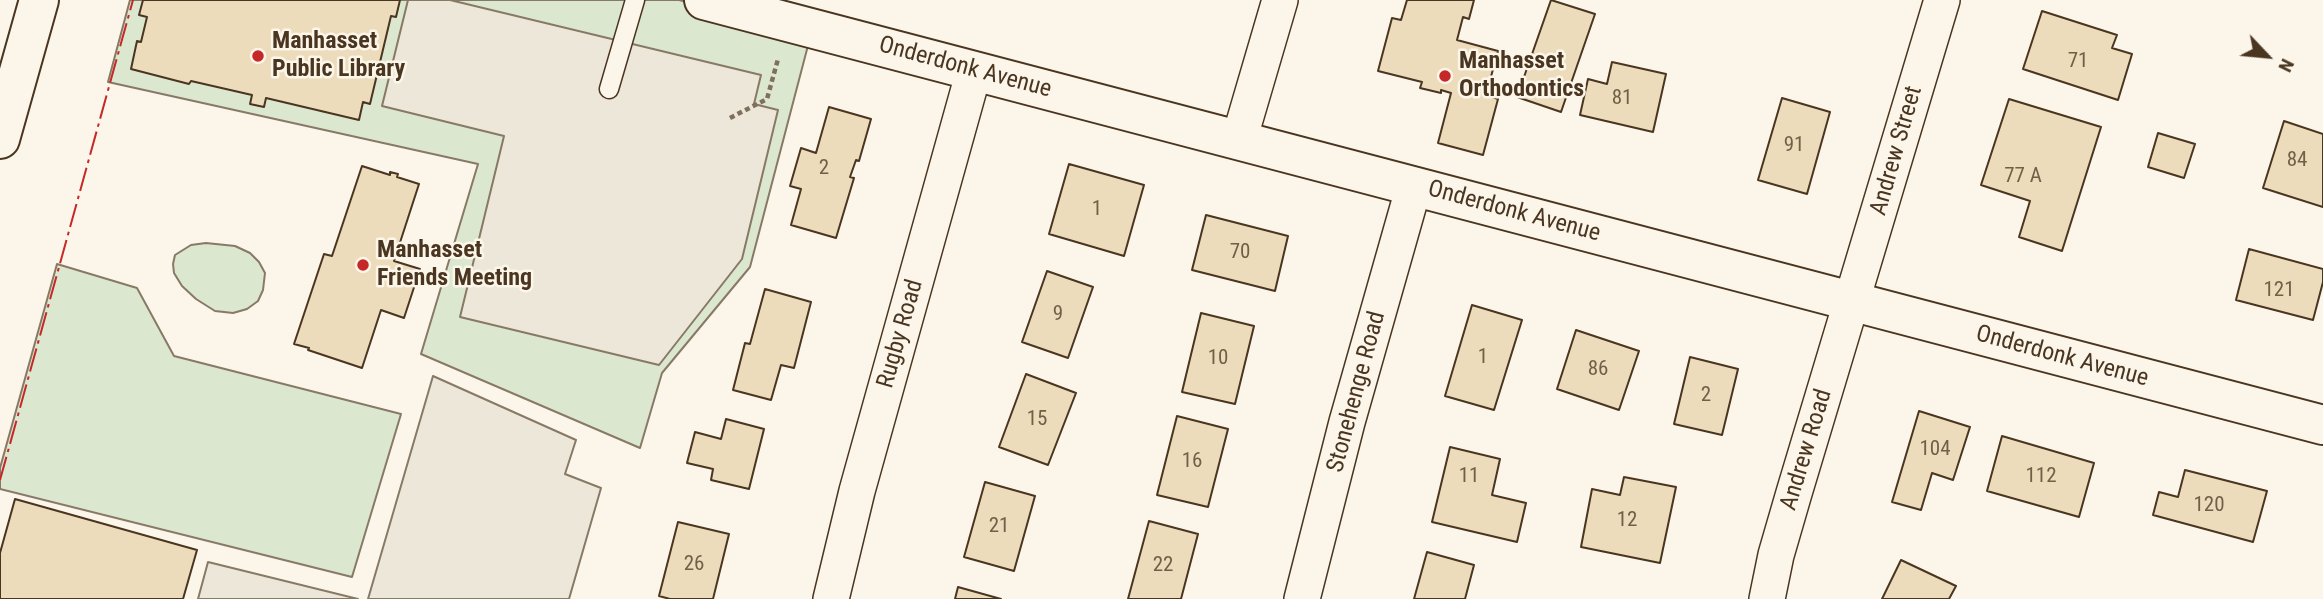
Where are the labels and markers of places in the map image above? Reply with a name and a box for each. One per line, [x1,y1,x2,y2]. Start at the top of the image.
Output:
place label: Manhasset Public Library [272,28,405,84]
marker: Manhasset Public Library [250,48,266,64]
place label: Manhasset Orthodontics [1459,48,1584,104]
marker: Manhasset Orthodontics [1437,68,1453,84]
place label: Manhasset Friends Meeting [377,237,532,293]
marker: Manhasset Friends Meeting [355,257,371,273]

